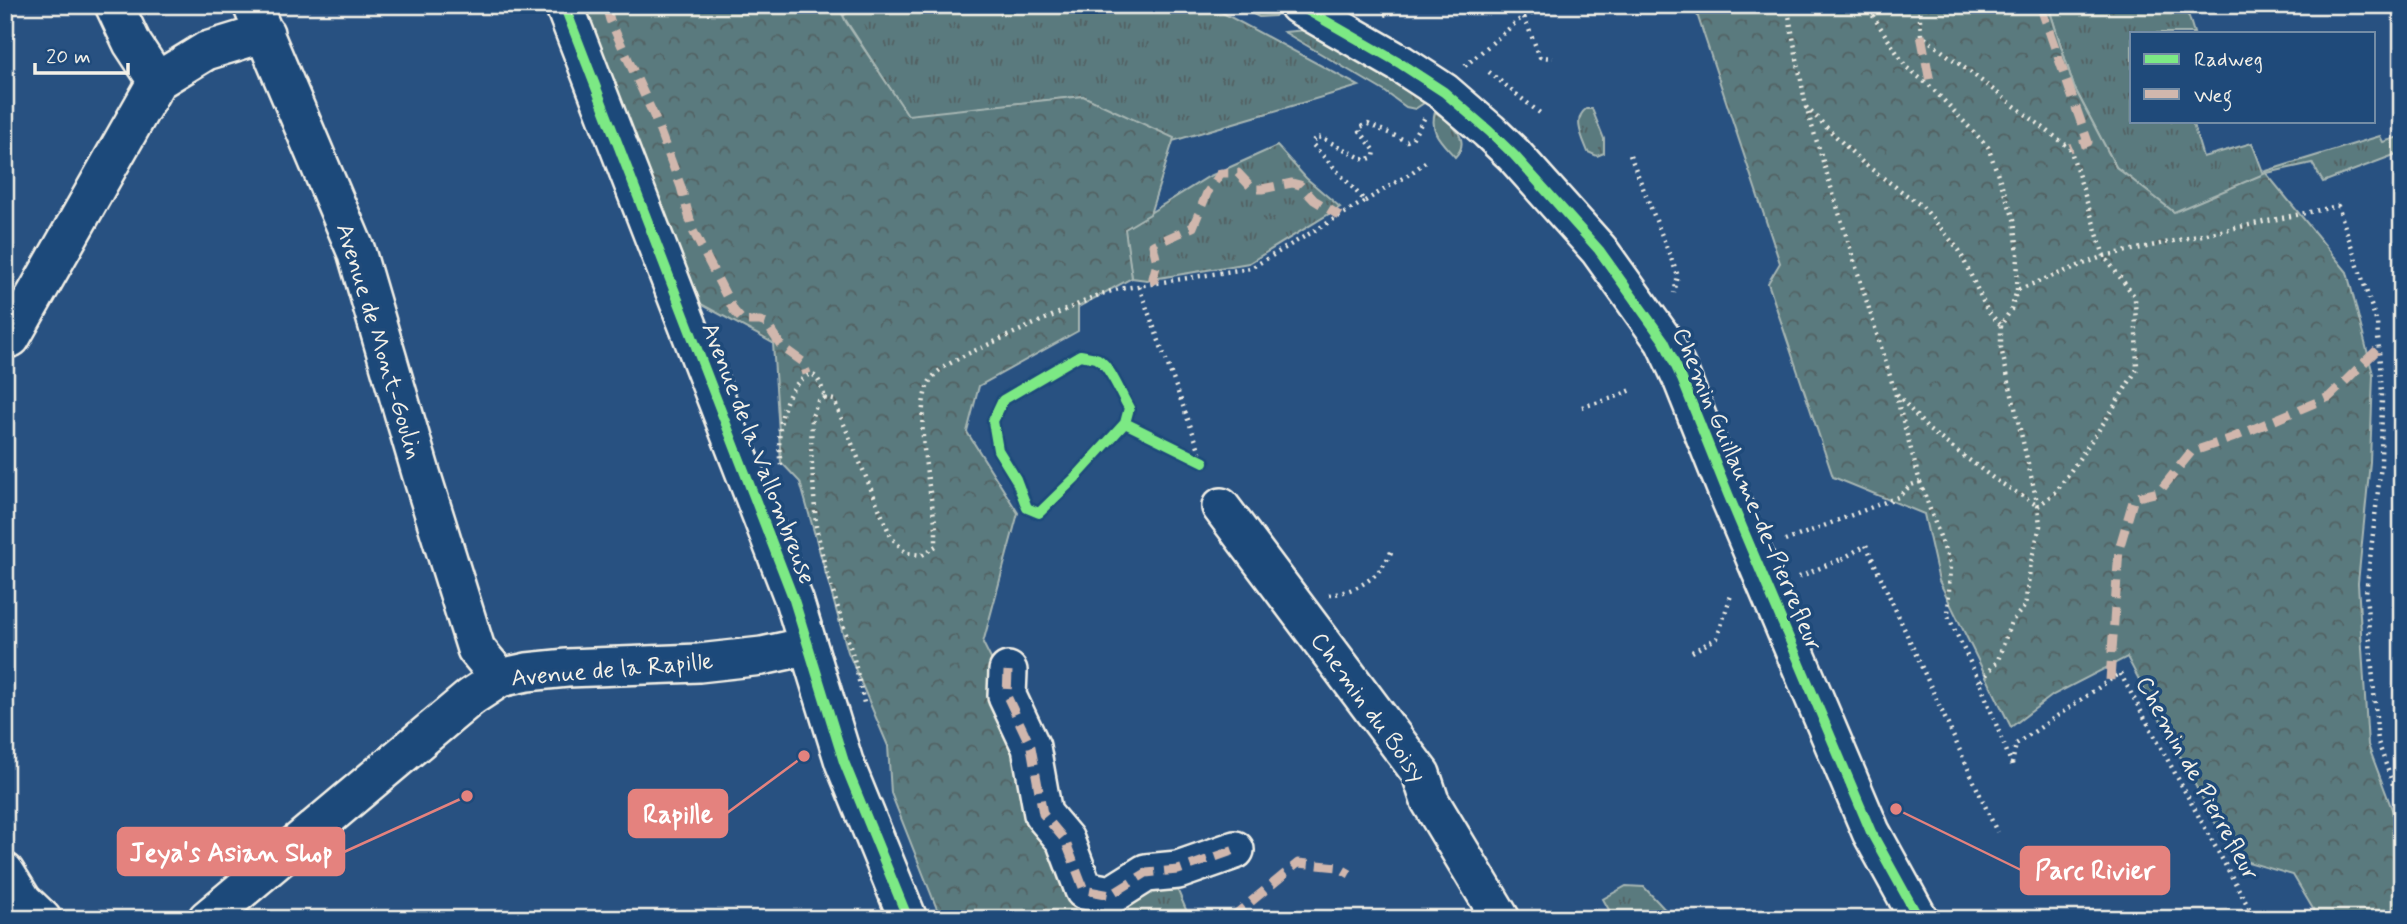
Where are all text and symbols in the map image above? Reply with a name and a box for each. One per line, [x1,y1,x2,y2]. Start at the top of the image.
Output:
scale bar [35,32,128,76]
legend [2130,32,2376,122]
text: 20 m [46,43,91,71]
text: Radweg [2194,46,2263,74]
text: Weg [2194,82,2232,112]
street label: Avenue de Mont-Goulin [328,220,429,463]
street label: Avenue de la Vallombreuse [693,318,822,589]
street label: Chemin Guillaume-de-Pierrefleur [1664,323,1829,656]
street label: Chemin du Boisy [1303,627,1433,789]
street label: Avenue de la Rapille [510,646,714,695]
street label: Chemin de Pierrefleur [2128,671,2266,886]
callout: Rapille [629,790,727,837]
text: Rapille [643,799,713,833]
callout: Jeya's Asian Shop [118,828,344,875]
text: Jeya's Asian Shop [129,837,333,871]
callout: Parc Rivier [2021,847,2169,894]
text: Parc Rivier [2035,855,2156,889]

